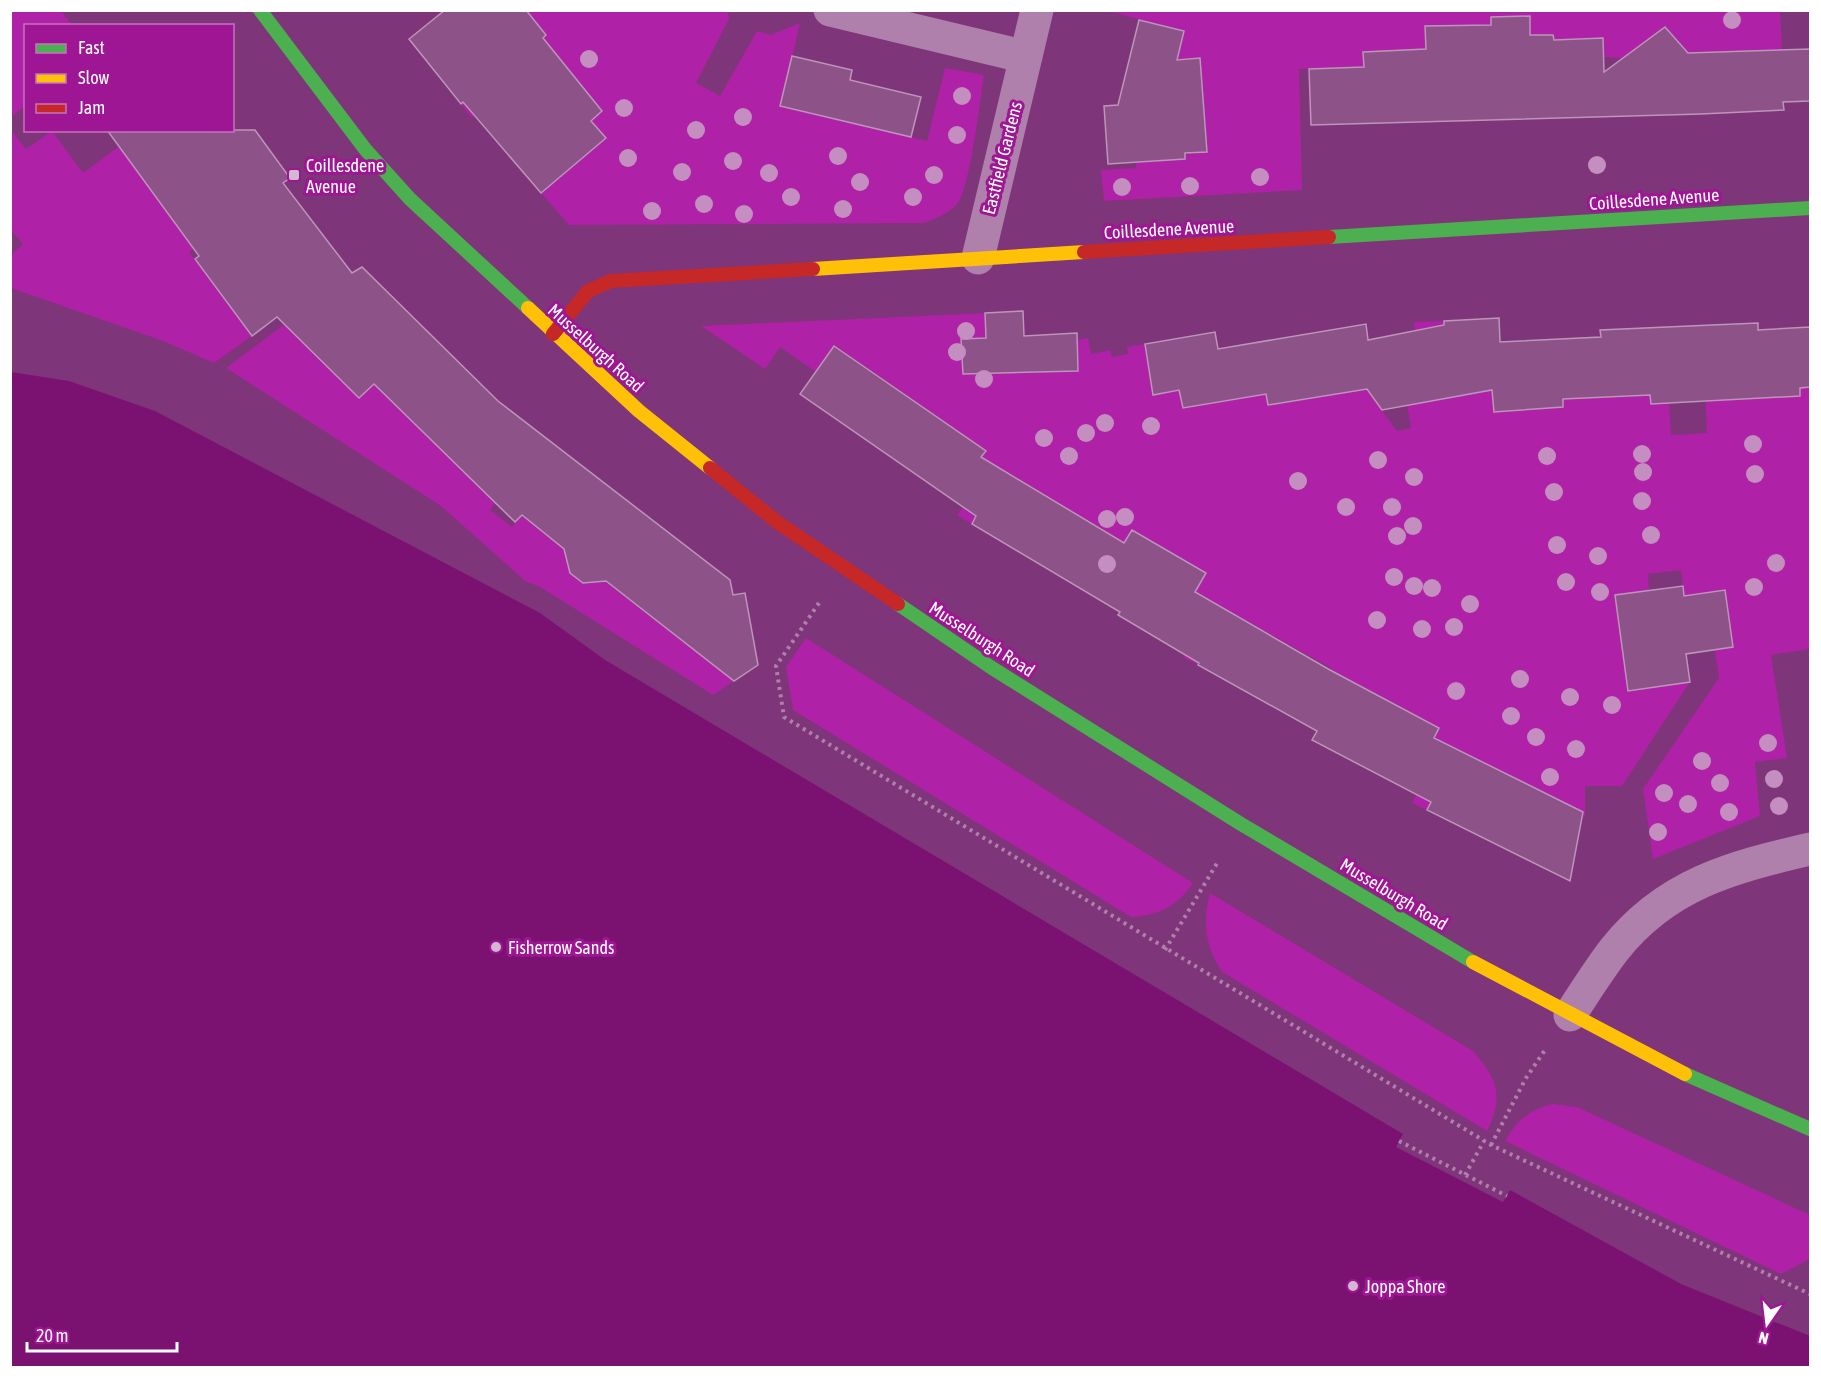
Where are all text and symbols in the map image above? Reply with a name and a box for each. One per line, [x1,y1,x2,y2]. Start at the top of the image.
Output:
legend [24,24,234,132]
text: Fast [78,37,105,58]
text: Slow [78,67,109,88]
text: Jam [78,97,105,118]
street label: Eastfield Gardens [978,99,1026,217]
place label: Coillesdene Avenue [306,155,384,197]
marker: Coillesdene Avenue [287,168,301,182]
street label: Coillesdene Avenue [1588,184,1720,214]
street label: Coillesdene Avenue [1103,215,1235,243]
street label: Musselburgh Road [544,299,648,397]
street label: Musselburgh Road [925,597,1039,681]
street label: Musselburgh Road [1336,854,1452,934]
place label: Fisherrow Sands [508,937,614,958]
marker: Fisherrow Sands [489,940,503,954]
place label: Joppa Shore [1365,1276,1445,1297]
marker: Joppa Shore [1346,1279,1360,1293]
north arrow [1737,1294,1797,1354]
scale bar [27,1315,177,1353]
text: 20 m [36,1325,68,1346]
text: N [1757,1329,1770,1348]

